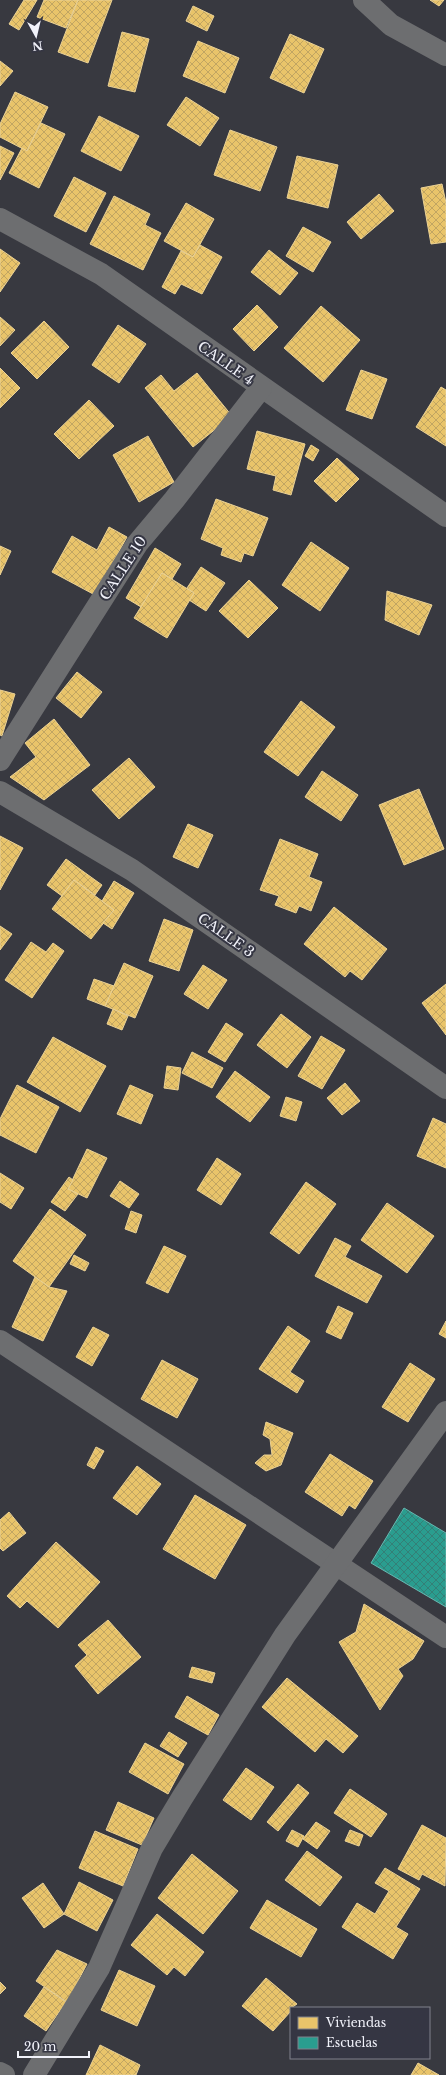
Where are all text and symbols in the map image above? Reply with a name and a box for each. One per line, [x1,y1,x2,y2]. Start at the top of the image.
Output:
north arrow [16,16,56,56]
text: N [31,38,43,54]
street label: CALLE 4 [194,337,258,389]
street label: CALLE 10 [96,533,150,603]
street label: CALLE 3 [194,909,258,961]
legend [290,2007,430,2059]
text: Viviendas [325,2015,386,2030]
scale bar [18,2033,89,2059]
text: Escuelas [326,2035,378,2050]
text: 20 m [24,2039,56,2054]

